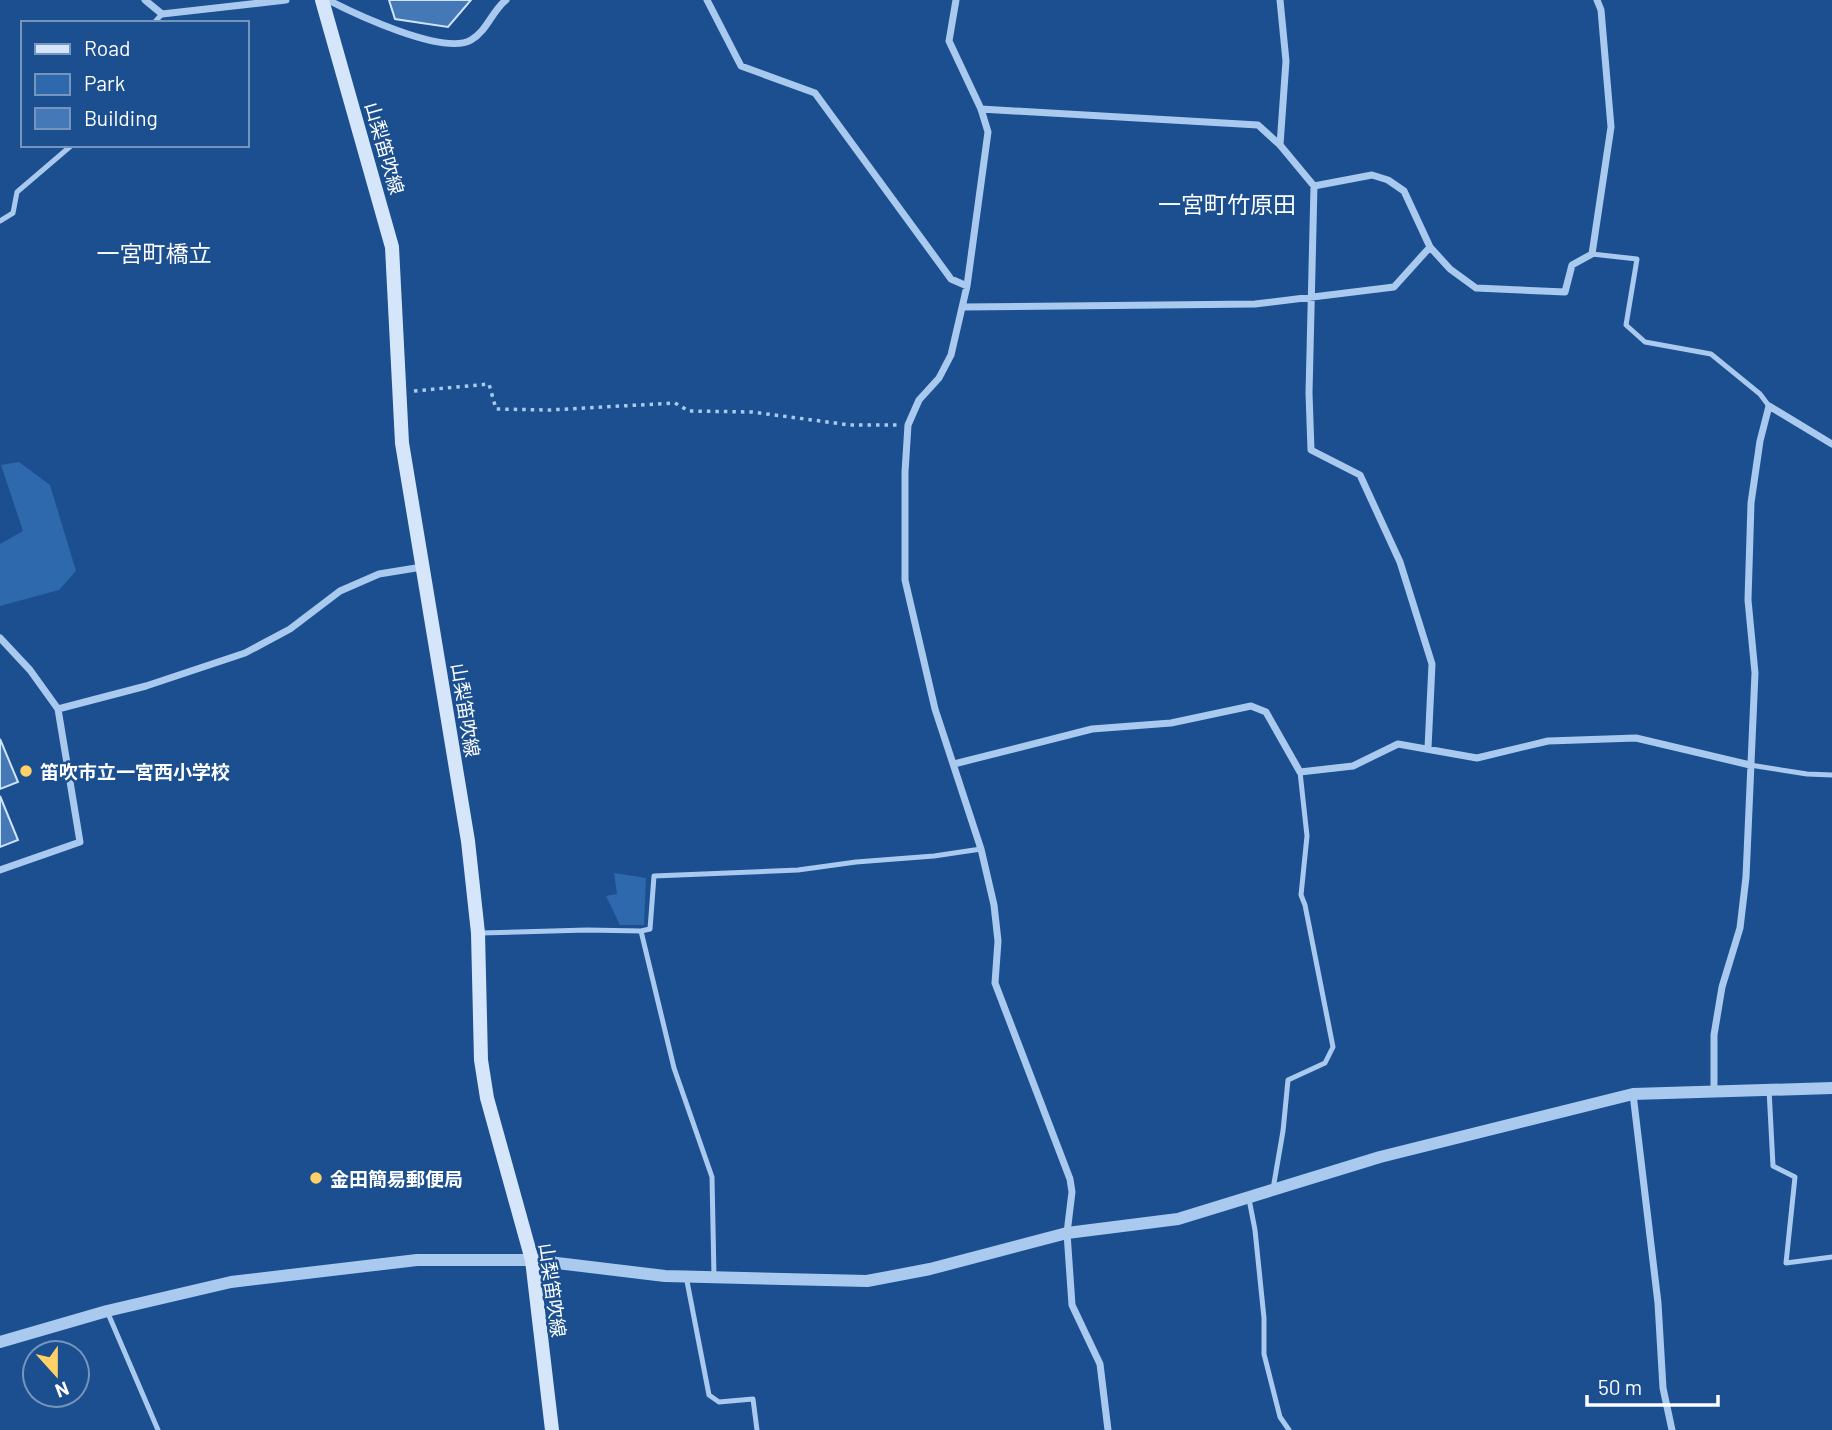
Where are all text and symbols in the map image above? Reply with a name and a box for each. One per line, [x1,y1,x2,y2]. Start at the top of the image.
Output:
legend [21,21,248,147]
text: Road [84,35,130,60]
text: Park [84,70,125,95]
street label: 山梨笛吹線 [361,99,409,197]
text: Building [84,105,158,130]
district label: 一宮町竹原田 [1158,190,1296,218]
district label: 一宮町橋立 [97,239,212,267]
street label: 山梨笛吹線 [447,661,485,759]
place label: 笛吹市立一宮西小学校 [40,760,230,783]
marker: 笛吹市立一宮西小学校 [18,763,34,779]
place label: 金田簡易郵便局 [330,1167,463,1190]
marker: 金田簡易郵便局 [308,1170,324,1186]
street label: 山梨笛吹線 [535,1241,571,1339]
north arrow [21,1339,91,1409]
scale bar [1587,1364,1718,1408]
text: 50 m [1598,1374,1642,1399]
text: N [52,1377,72,1403]

